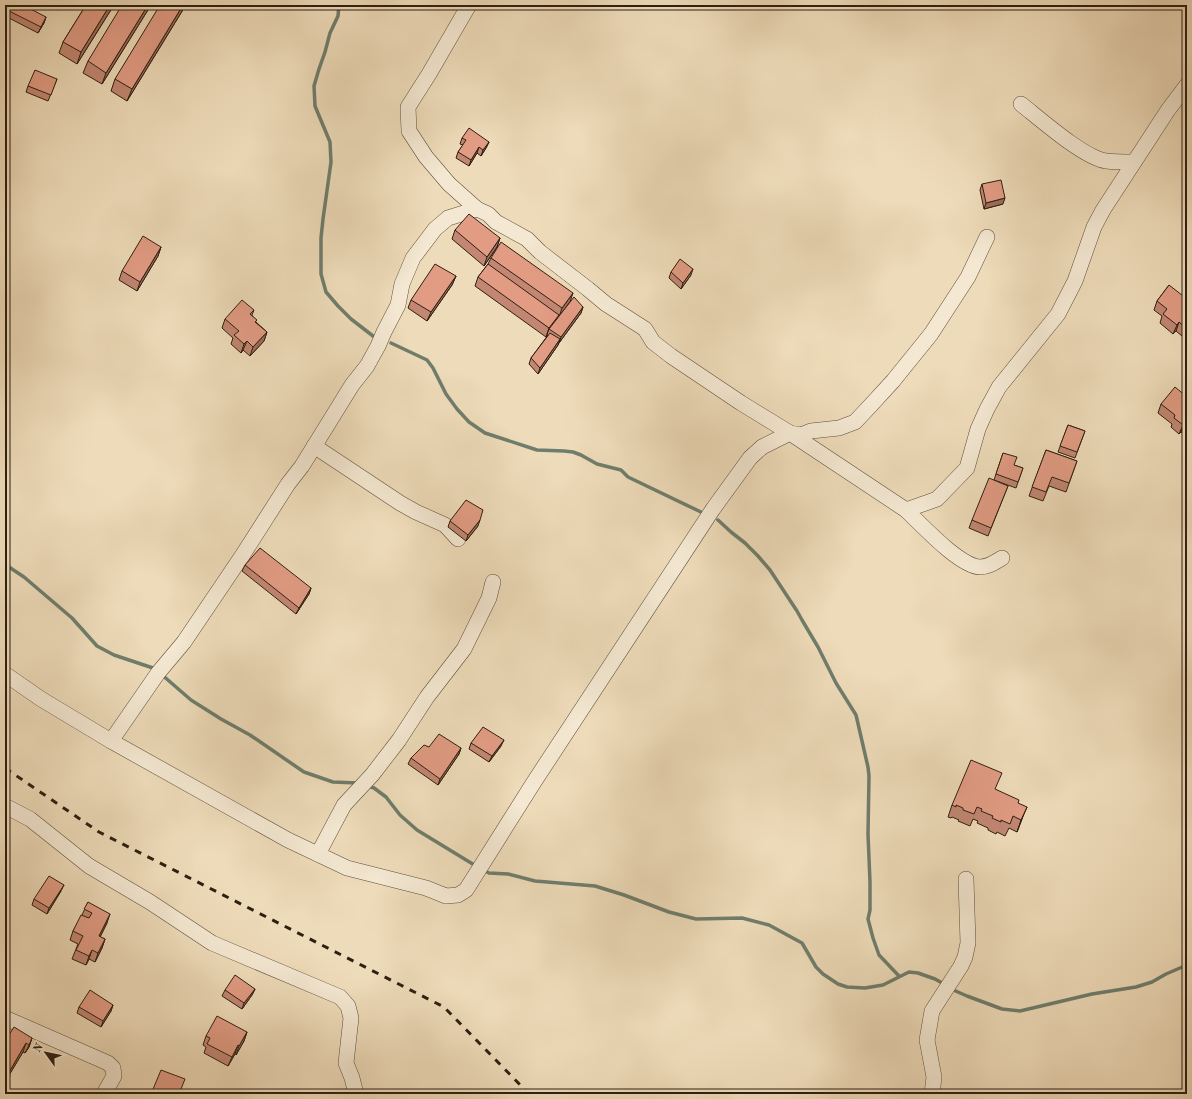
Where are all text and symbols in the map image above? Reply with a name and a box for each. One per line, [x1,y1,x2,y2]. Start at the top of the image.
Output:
north arrow [26,1033,66,1073]
text: N [32,1041,46,1055]

